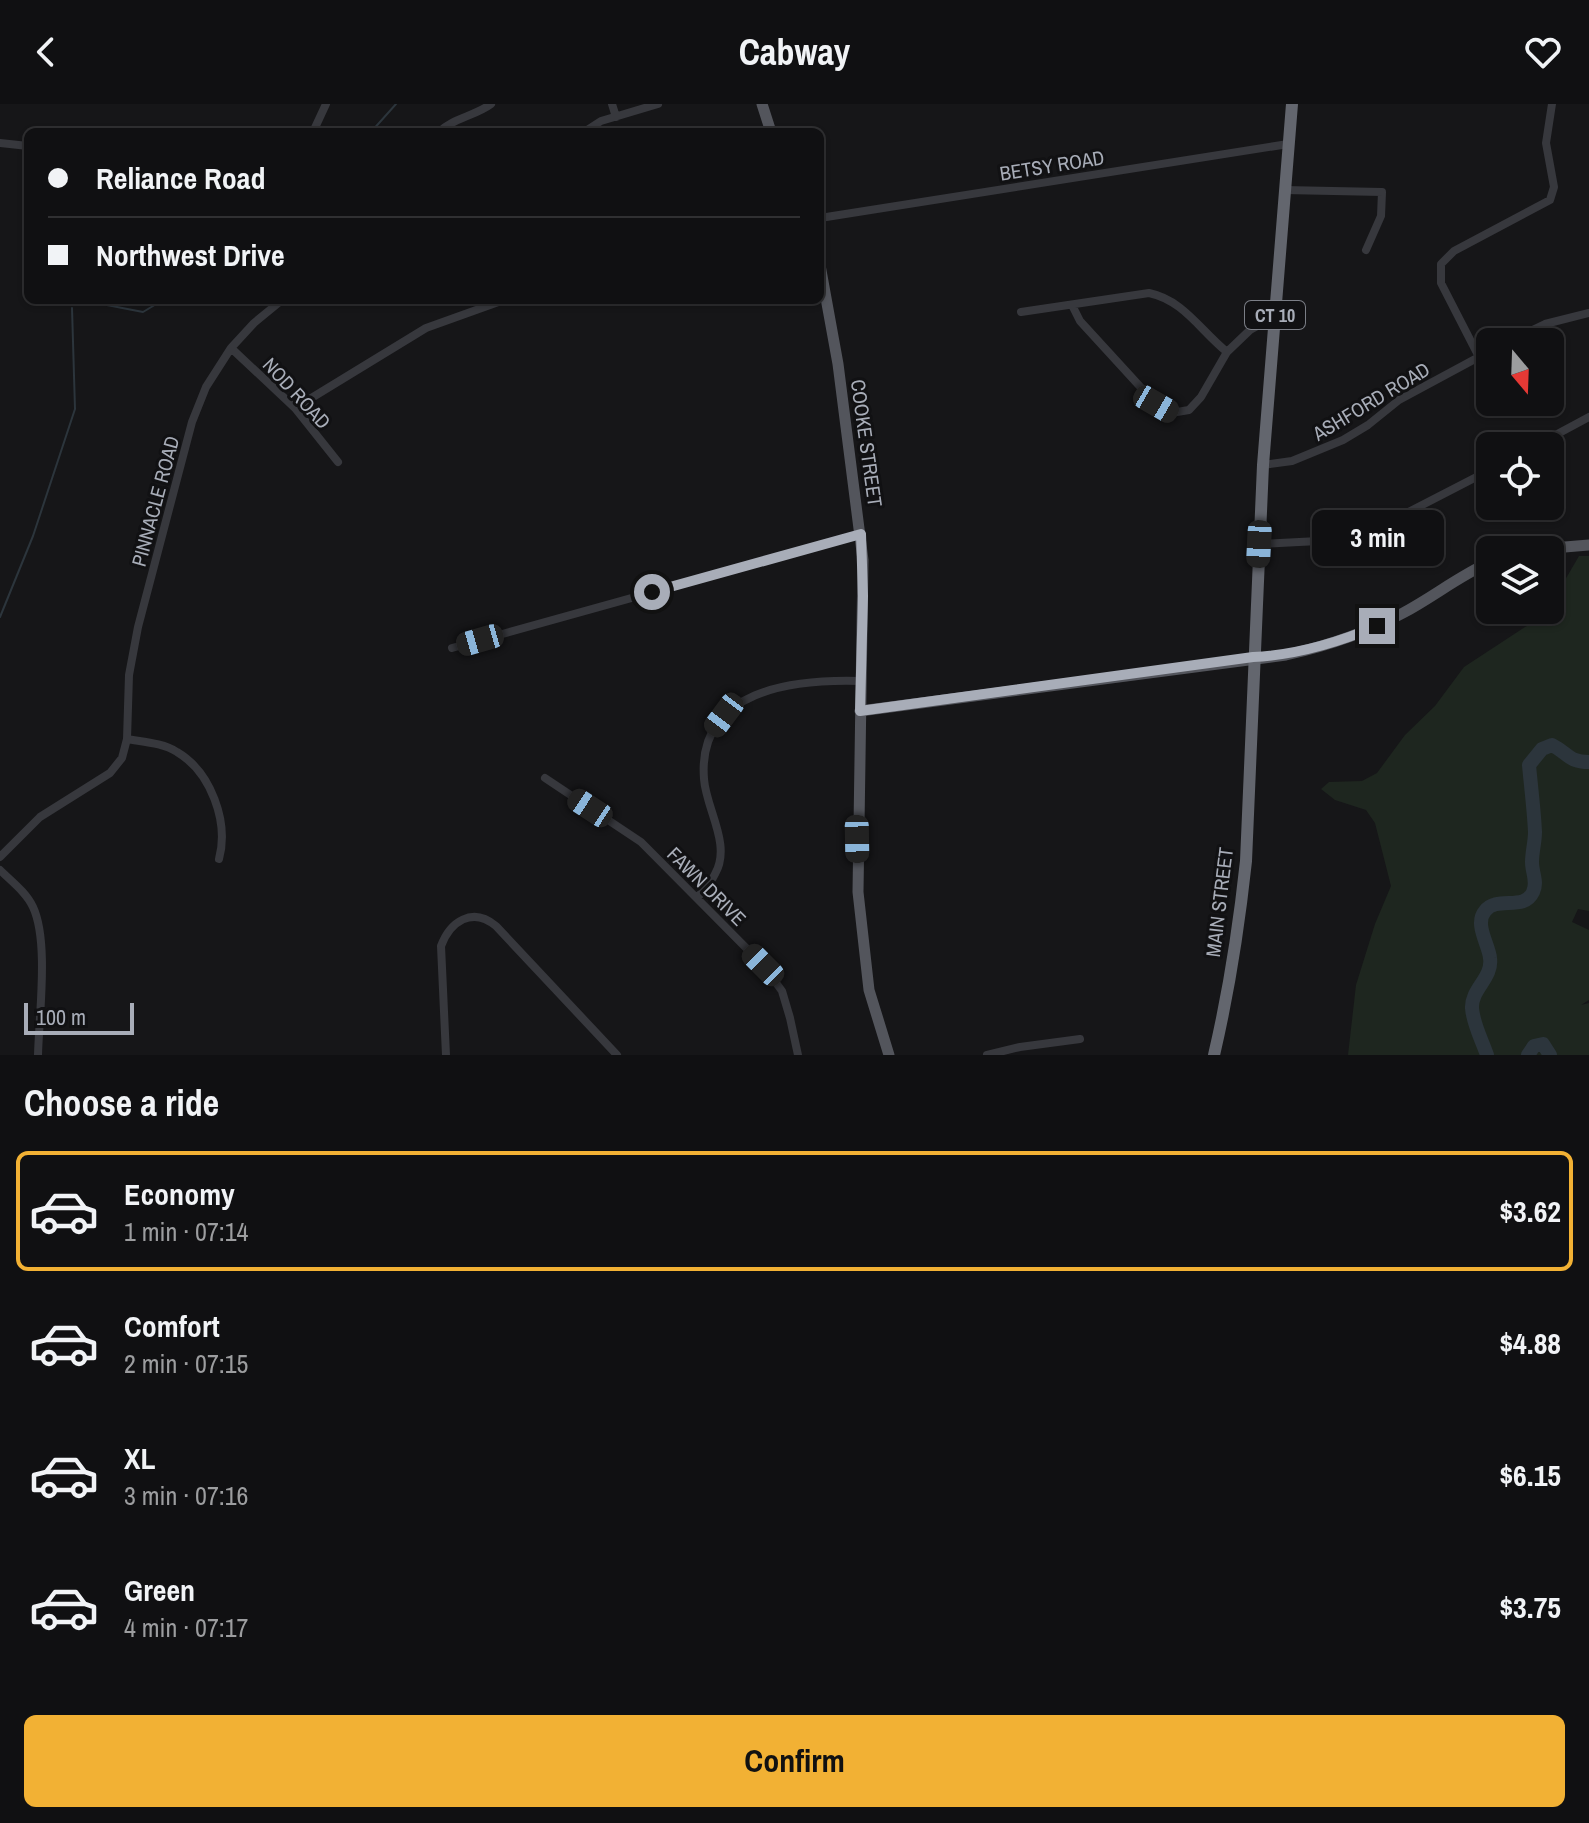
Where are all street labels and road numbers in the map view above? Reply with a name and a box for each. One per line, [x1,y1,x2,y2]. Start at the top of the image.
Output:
street label: BETSY ROAD [998,143,1106,187]
road number: CT 10 [1245,301,1305,329]
street label: NOD ROAD [257,351,337,435]
street label: ASHFORD ROAD [1307,355,1435,447]
street label: COOKE STREET [845,377,889,509]
street label: PINNACLE ROAD [125,433,185,569]
street label: FAWN DRIVE [662,841,752,931]
street label: MAIN STREET [1199,846,1239,958]

